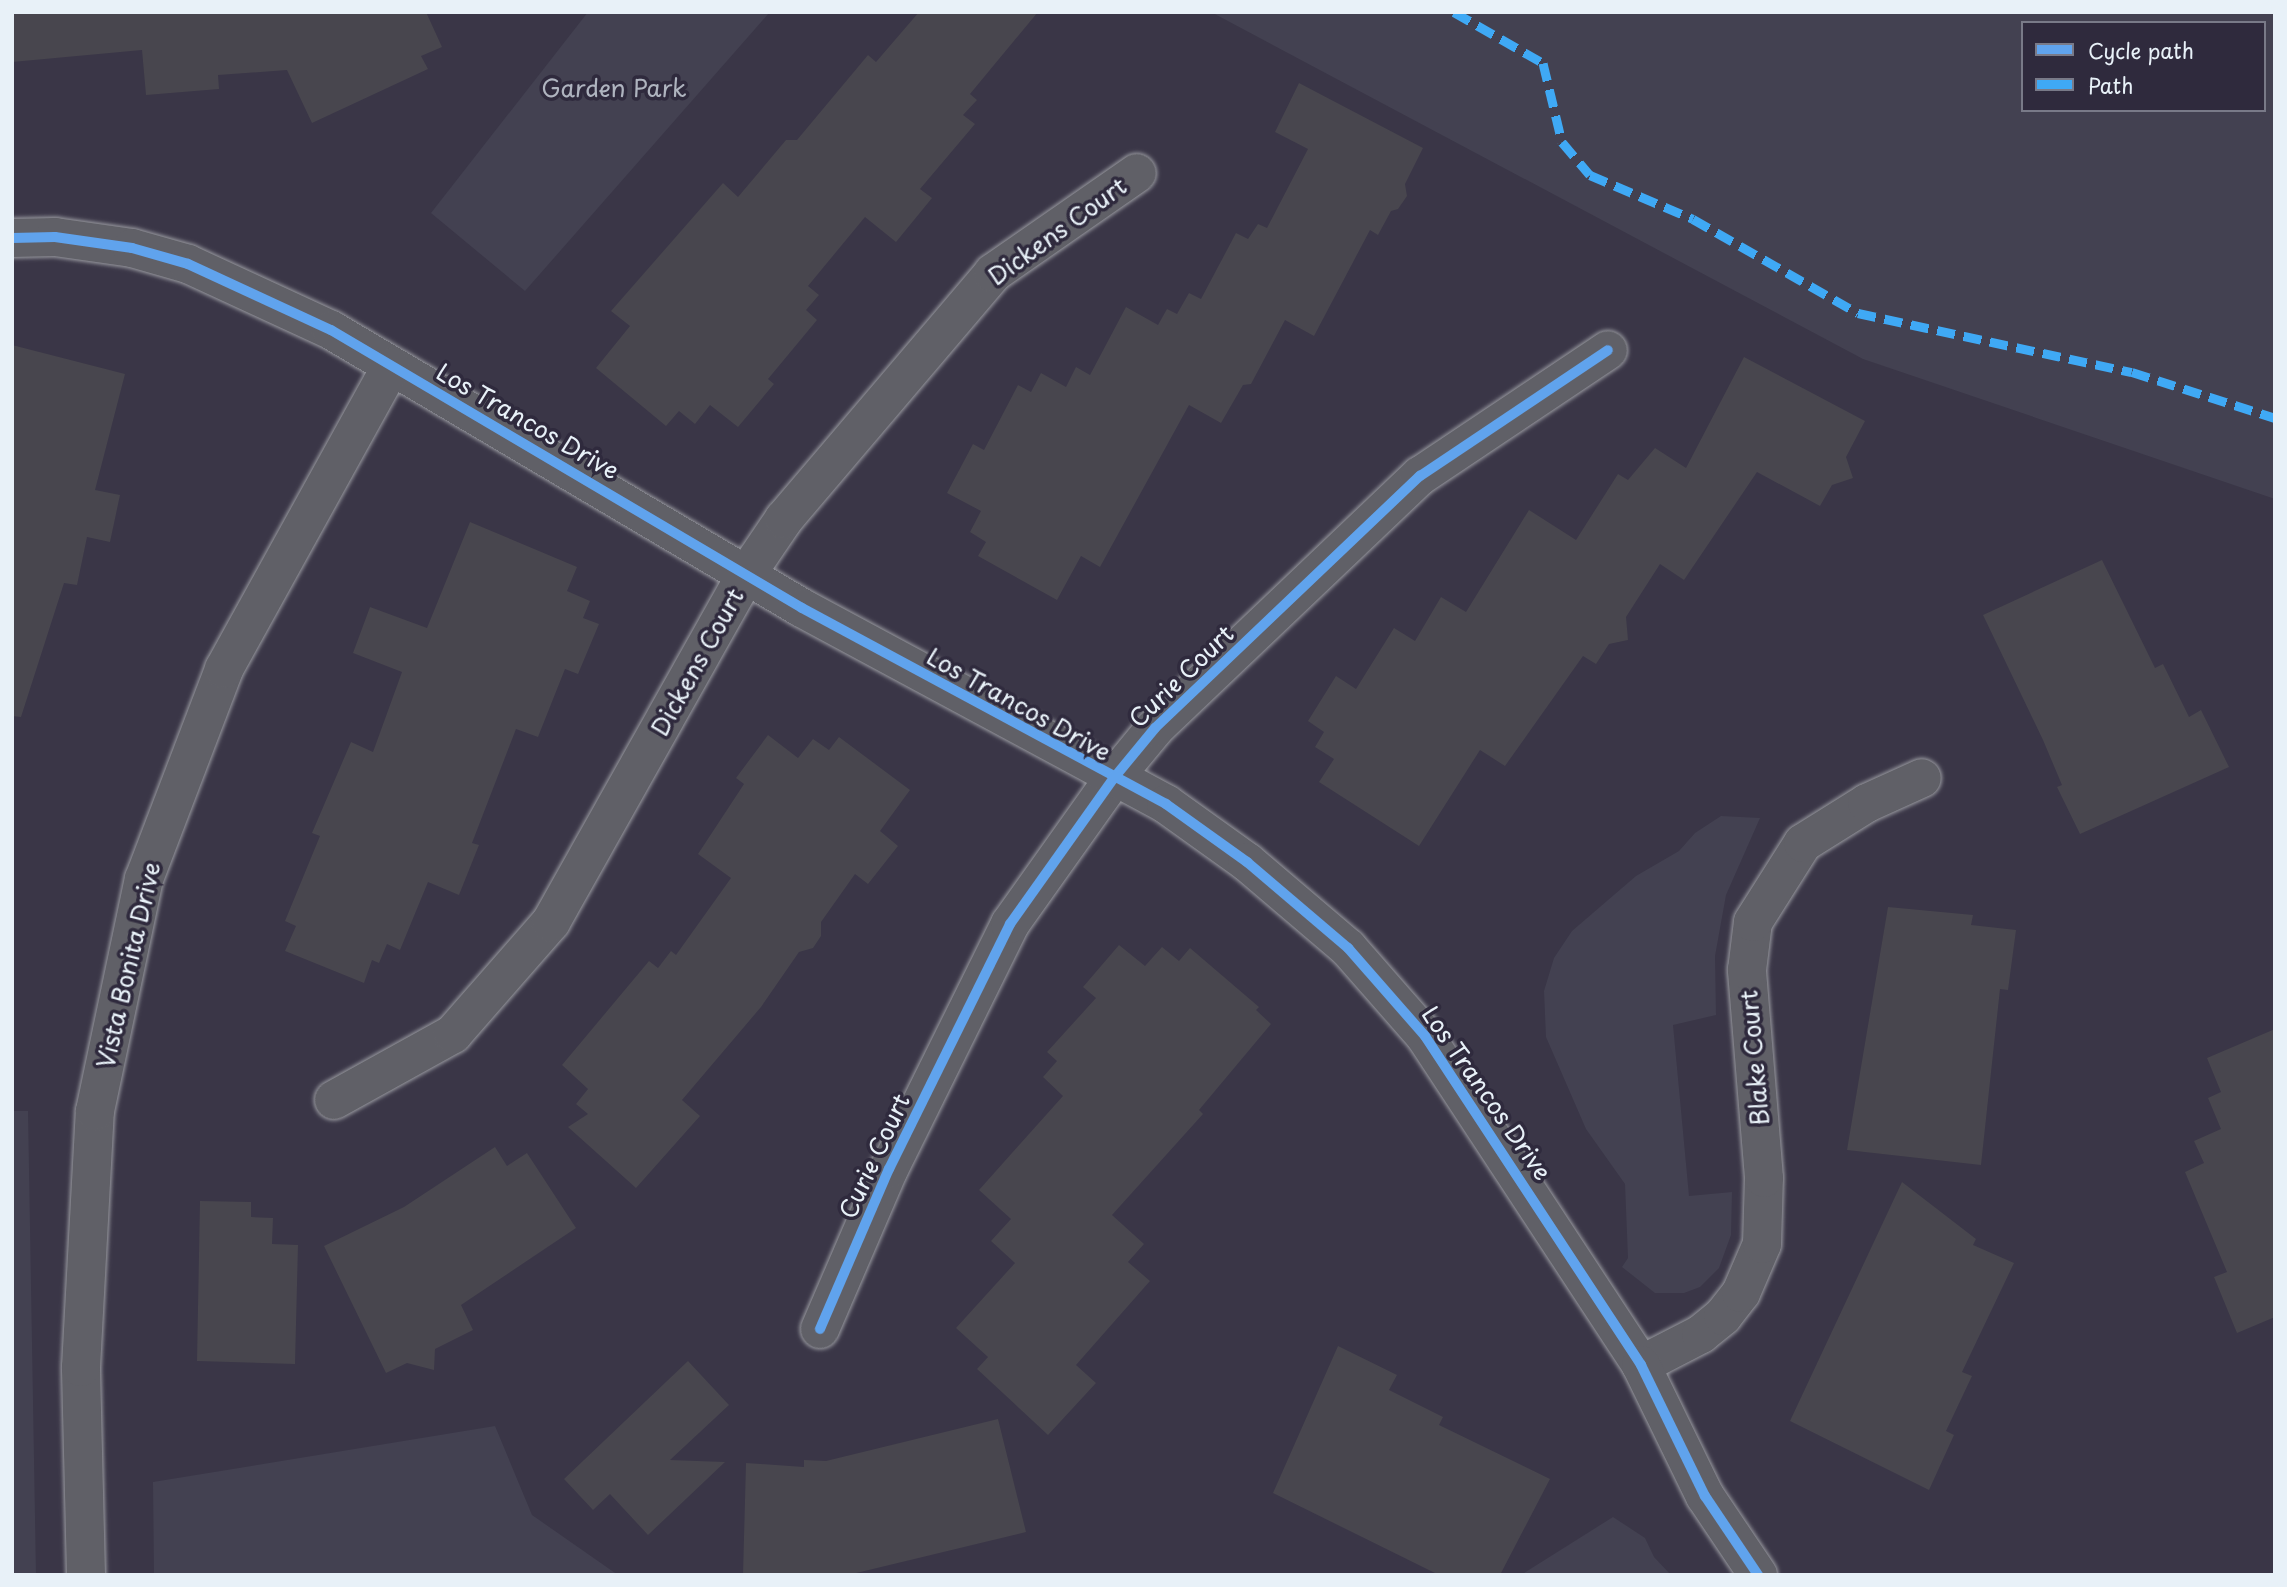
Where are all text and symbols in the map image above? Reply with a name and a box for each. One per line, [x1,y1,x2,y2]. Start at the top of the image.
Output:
legend [2021,21,2266,112]
text: Cycle path [2088,34,2194,66]
text: Path [2088,69,2133,101]
park label: Garden Park [541,74,687,102]
street label: Dickens Court [982,171,1132,291]
street label: Los Trancos Drive [431,357,625,485]
street label: Dickens Court [645,584,749,740]
street label: Curie Court [1122,618,1240,734]
street label: Los Trancos Drive [922,641,1116,767]
street label: Vista Bonita Drive [90,859,166,1071]
street label: Blake Court [1734,988,1774,1128]
street label: Los Trancos Drive [1416,1000,1558,1186]
street label: Curie Court [832,1088,916,1224]

